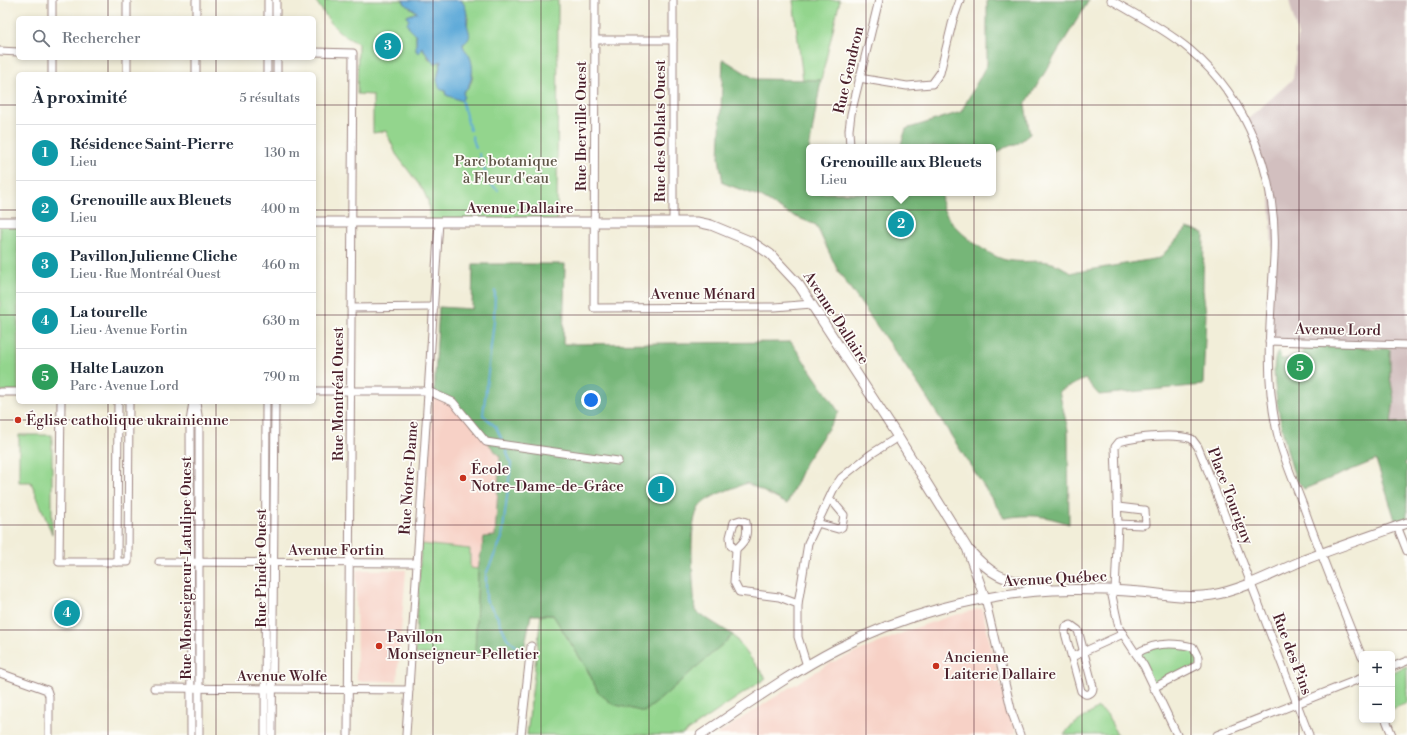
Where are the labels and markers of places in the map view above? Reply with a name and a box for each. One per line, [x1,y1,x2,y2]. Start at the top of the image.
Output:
pin: 3 [375,31,401,61]
pin: 2 [888,209,914,239]
pin: 5 [1287,352,1313,382]
place label: Église catholique ukrainienne [26,410,229,430]
marker: Église catholique ukrainienne [13,415,23,425]
place label: École Notre-Dame-de-Grâce [471,459,624,496]
marker: École Notre-Dame-de-Grâce [458,473,468,483]
pin: 1 [648,474,674,504]
pin: 4 [54,598,80,628]
place label: Pavillon Monseigneur-Pelletier [387,628,539,664]
marker: Pavillon Monseigneur-Pelletier [374,641,384,651]
place label: Ancienne Laiterie Dallaire [943,648,1056,684]
marker: Ancienne Laiterie Dallaire [931,661,941,671]

